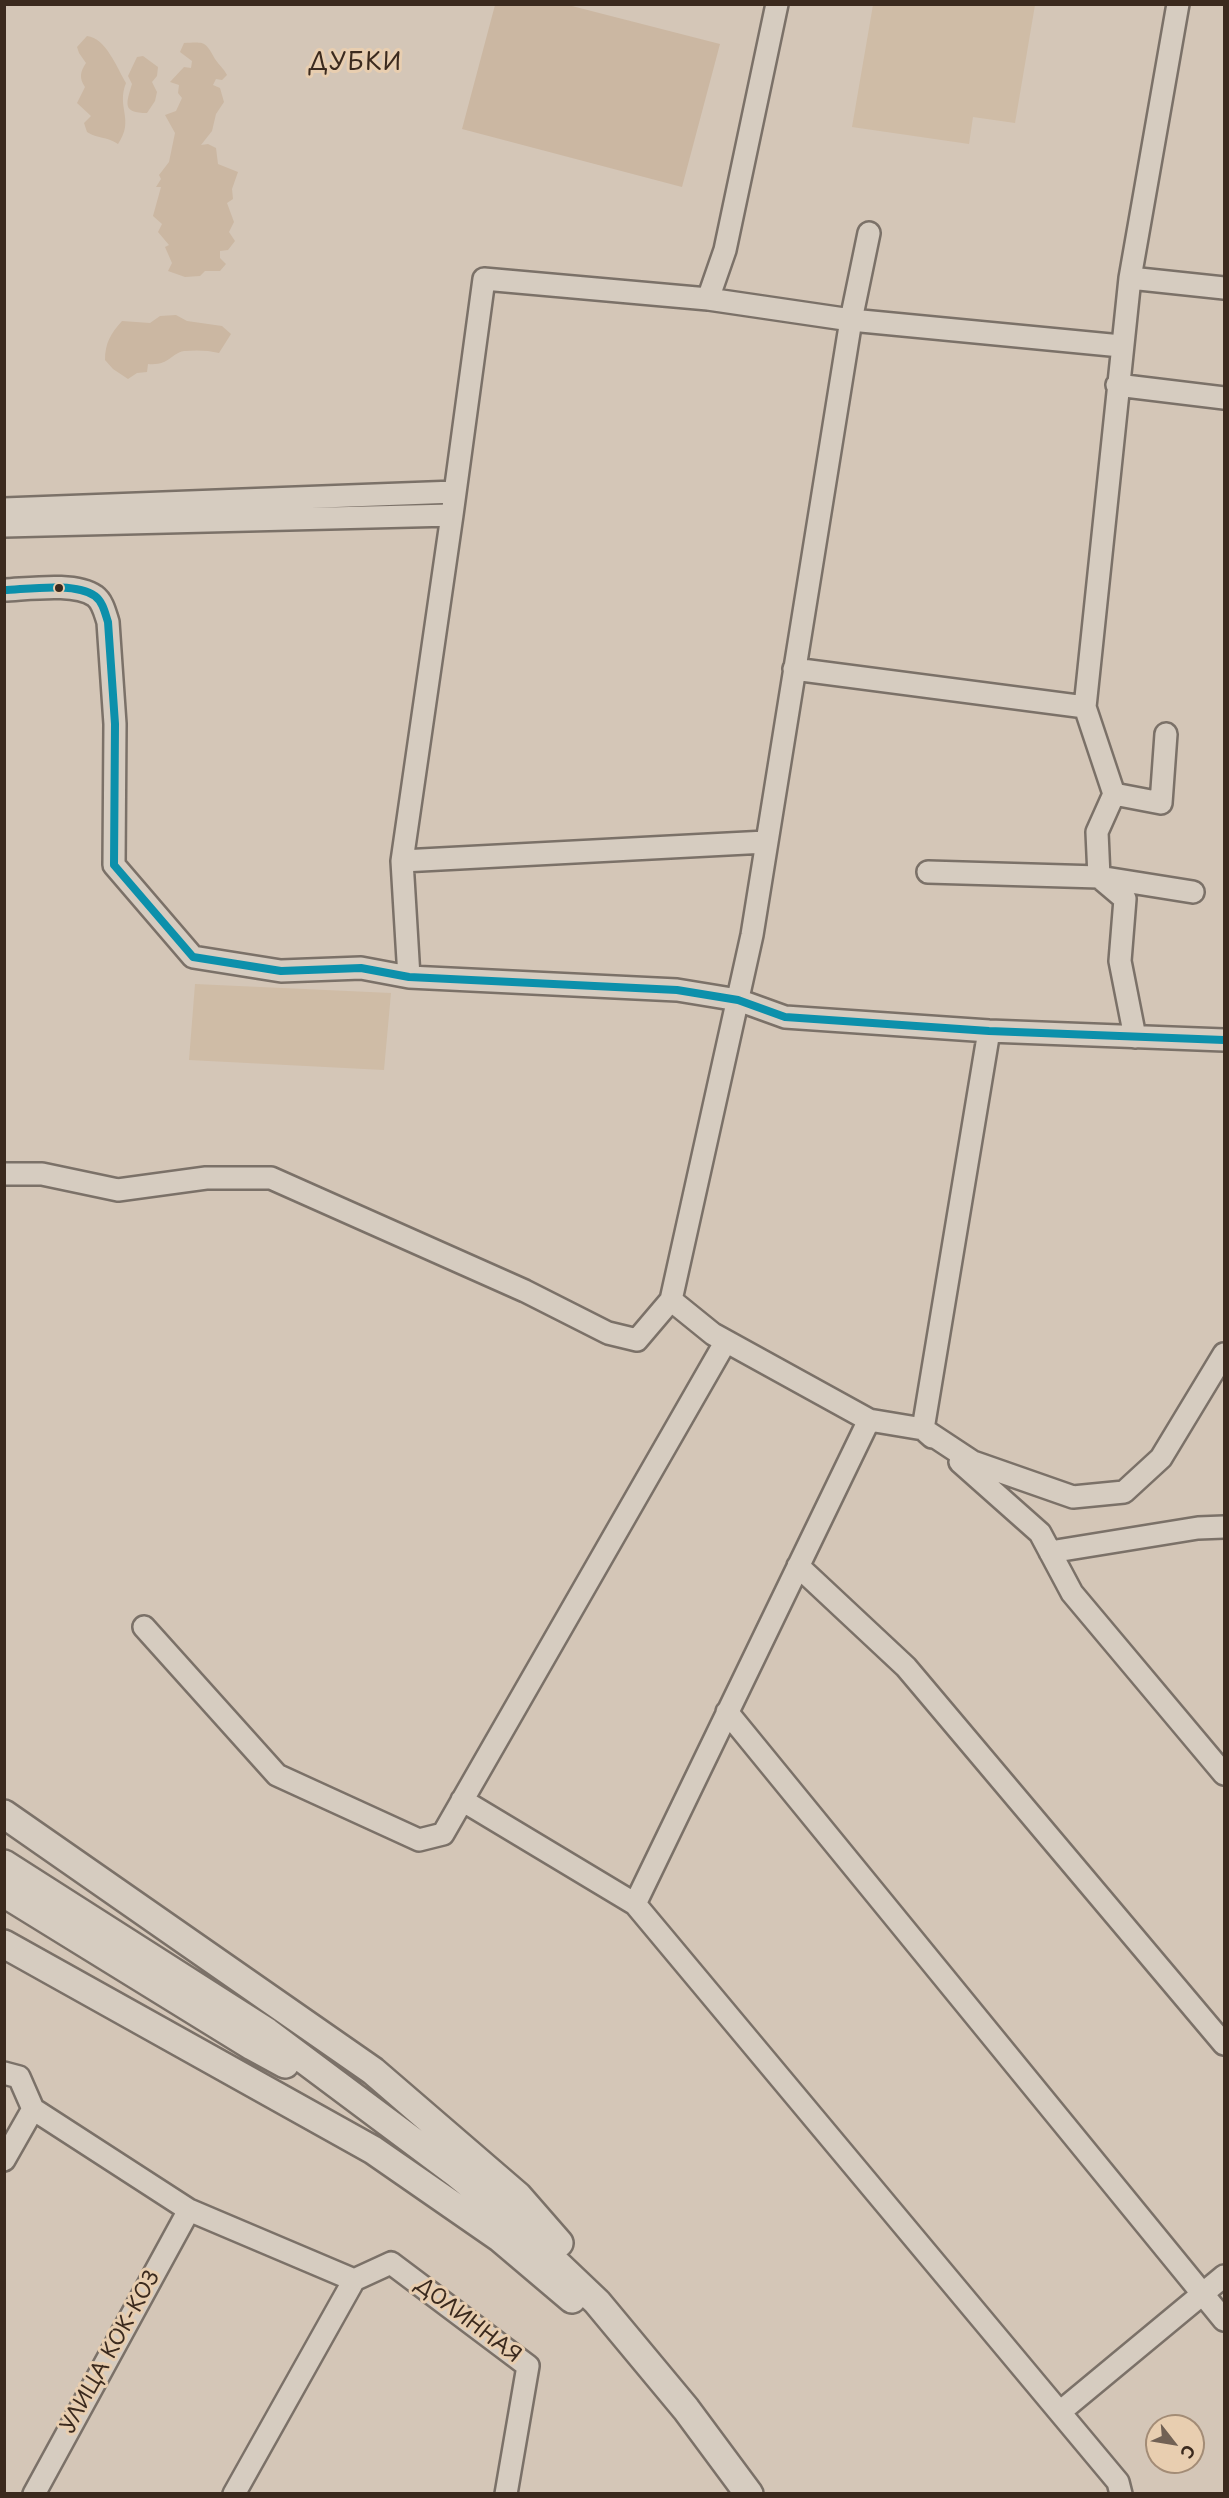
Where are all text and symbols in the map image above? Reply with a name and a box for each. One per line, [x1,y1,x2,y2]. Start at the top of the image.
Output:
district label: ДУБКИ [310,49,402,77]
unlabelled marker [53,582,65,594]
street label: УЛИЦА КОК-КОЗ [56,2266,166,2438]
street label: ДОЛИННАЯ [410,2273,526,2369]
north arrow [1145,2414,1205,2474]
text: С [1175,2441,1202,2464]

